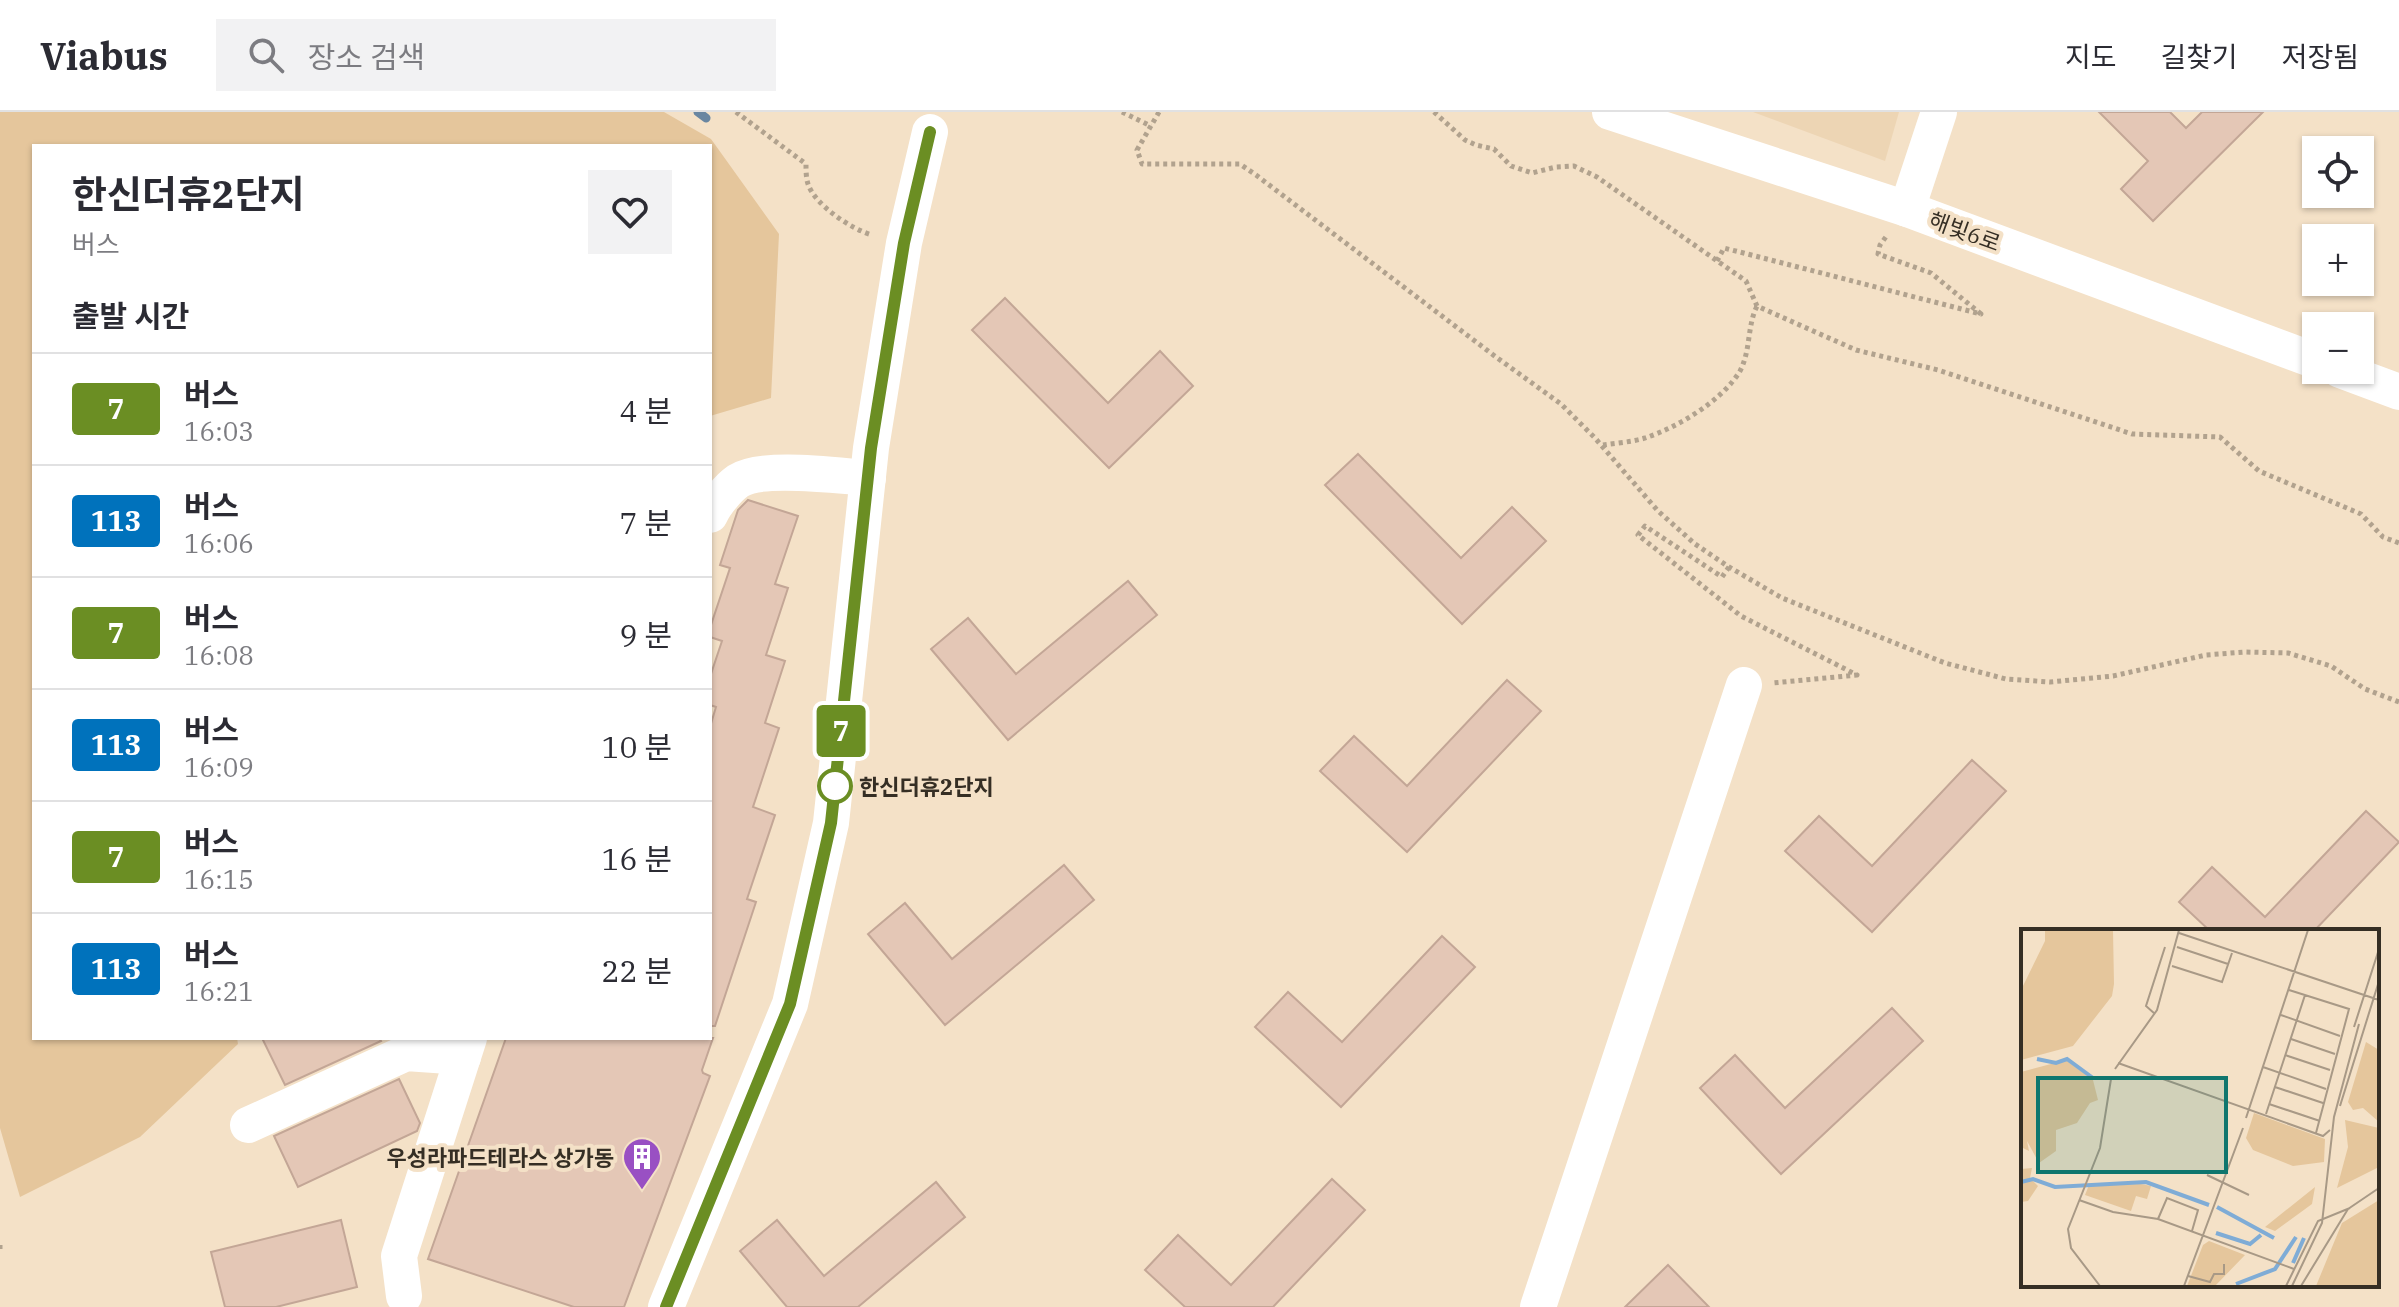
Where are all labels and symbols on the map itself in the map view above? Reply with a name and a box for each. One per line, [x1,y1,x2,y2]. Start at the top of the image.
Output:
street label: 해빛6로 [1925,205,2005,257]
line badge: 7 [815,705,867,757]
marker: 한신더휴2단지 [818,769,852,803]
place label: 한신더휴2단지 [859,772,994,801]
inset map [2021,929,2379,1287]
building icon: 우성라파드테라스 상가동 [621,1136,663,1191]
place label: 우성라파드테라스 상가동 [386,1143,614,1172]

